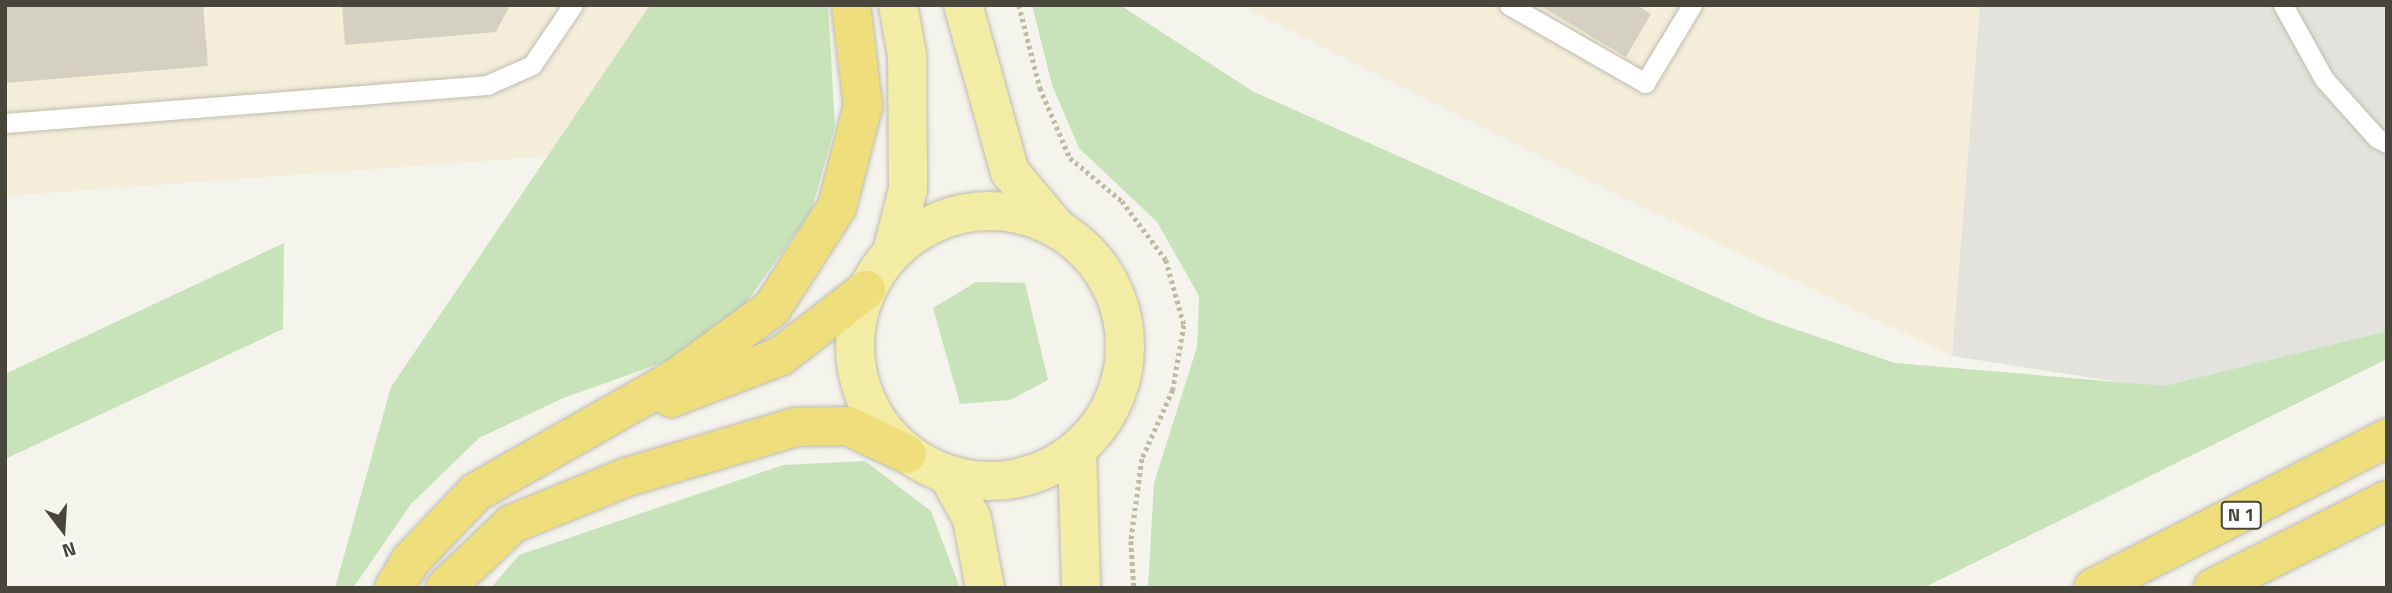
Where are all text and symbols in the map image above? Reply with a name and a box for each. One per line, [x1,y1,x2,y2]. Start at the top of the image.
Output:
north arrow [28,495,98,565]
road number: N 1 [2220,500,2262,530]
text: N [59,535,80,566]

